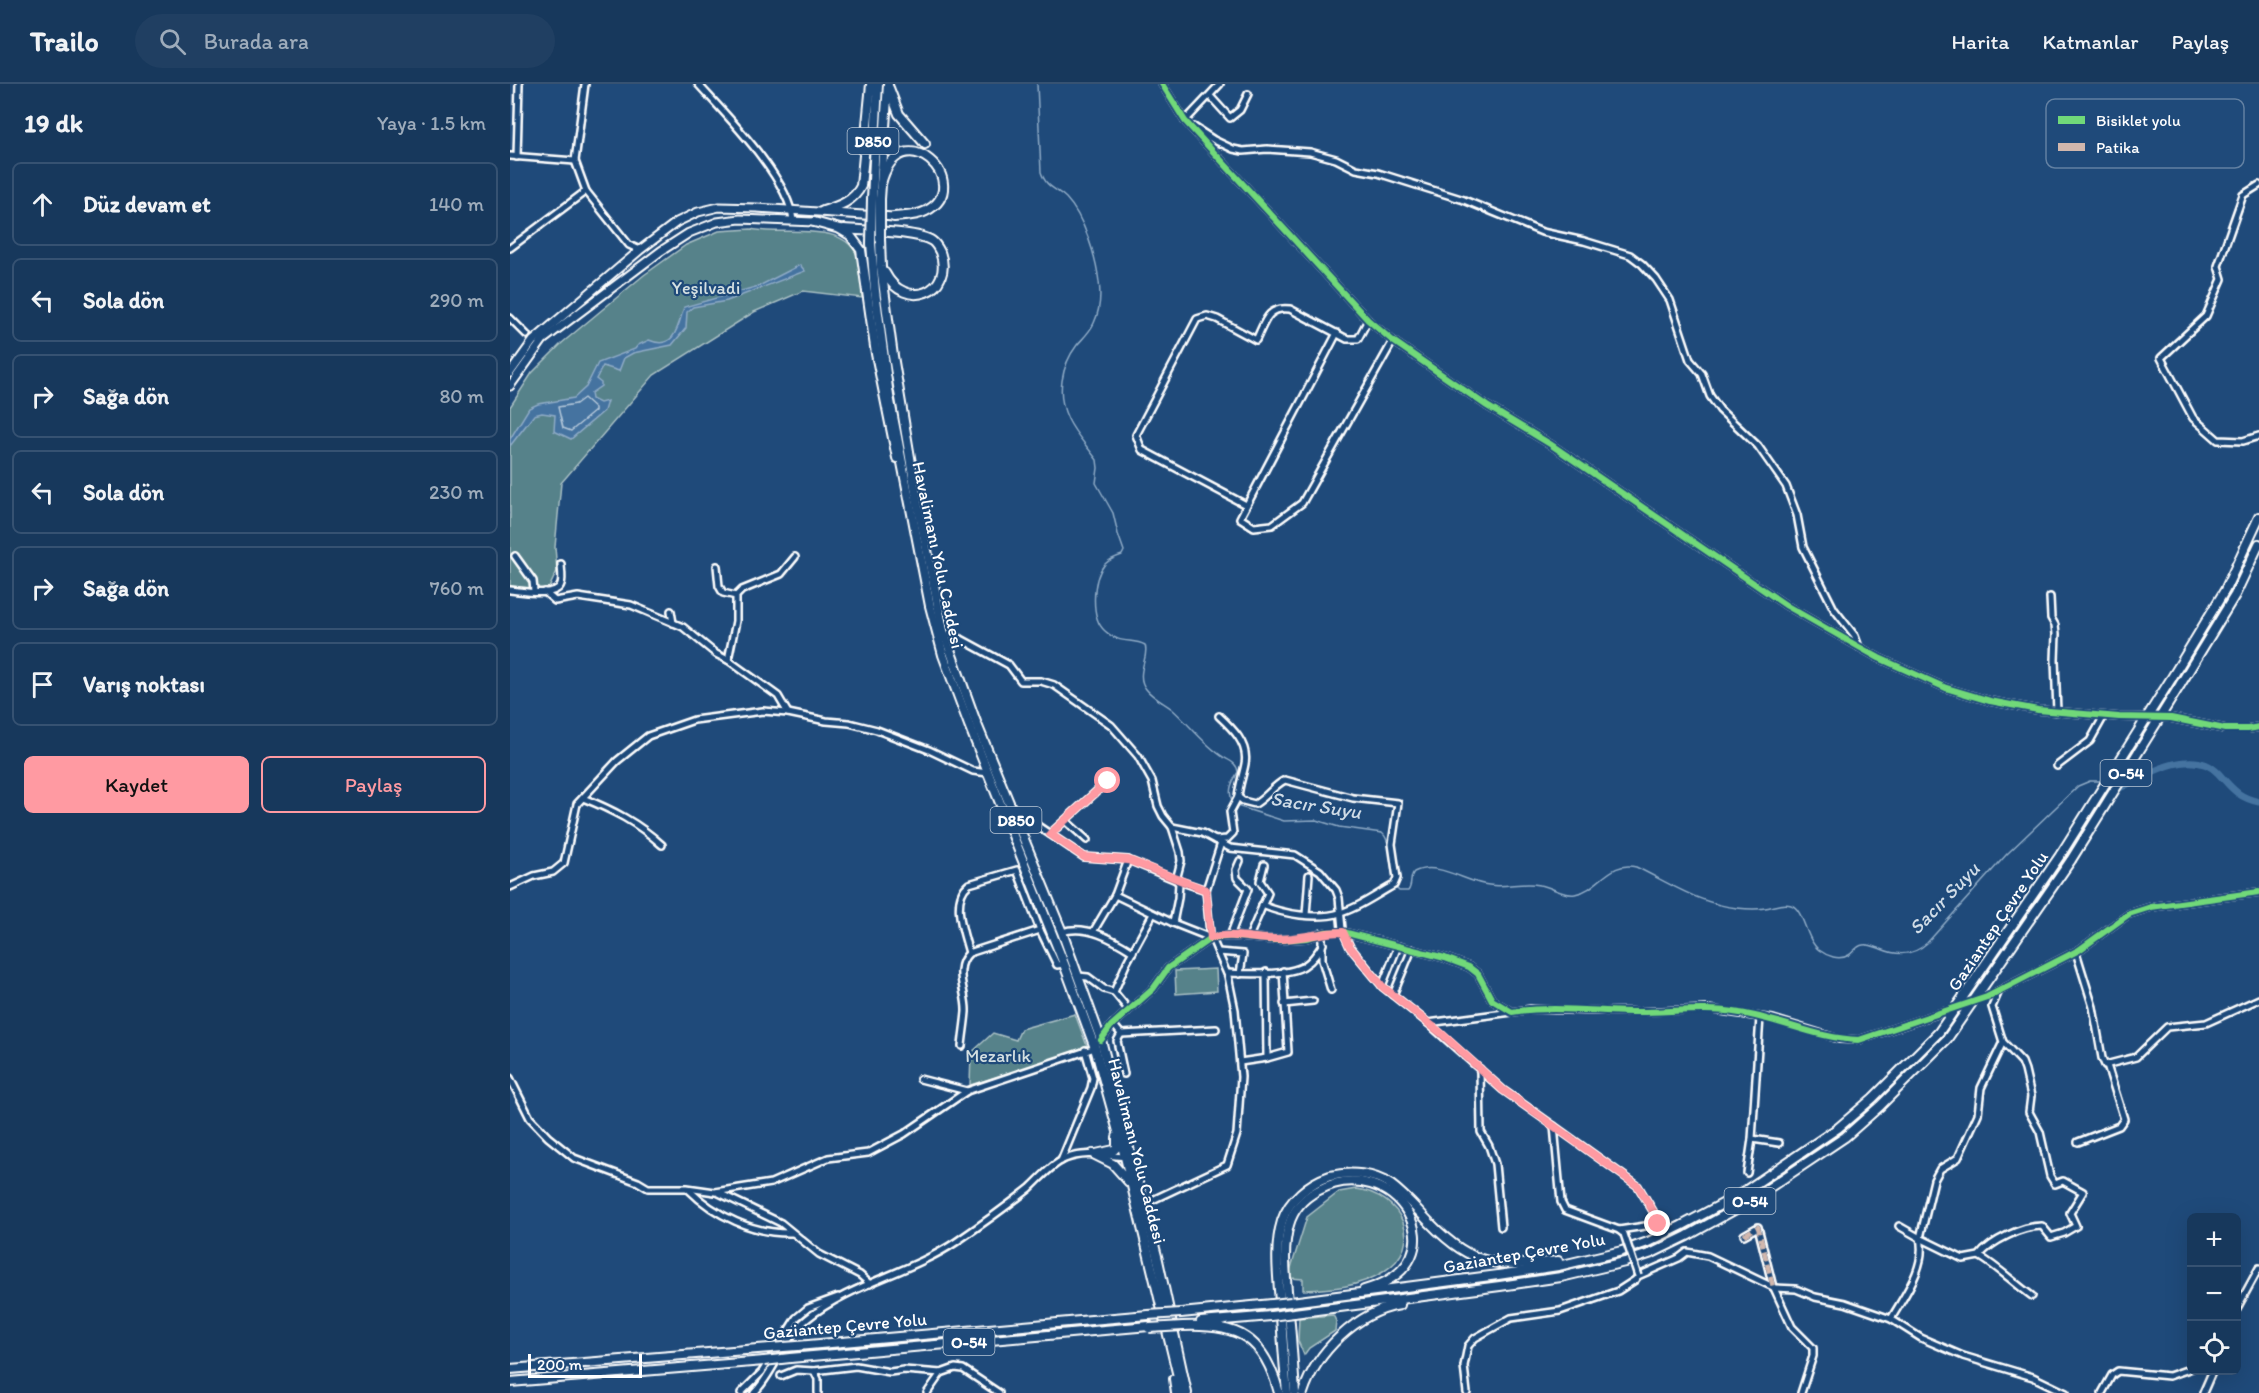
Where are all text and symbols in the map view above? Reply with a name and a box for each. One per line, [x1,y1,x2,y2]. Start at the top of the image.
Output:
search box [135,14,555,68]
text: Trailo [30,24,99,58]
icon: search [156,25,189,58]
text: Burada ara [204,28,309,55]
text: Harita [1951,29,2009,54]
text: Katmanlar [2042,29,2138,54]
text: Paylaş [2171,29,2229,54]
legend [2046,99,2244,168]
text: 19 dk [24,107,83,139]
text: Yaya · 1.5 km [377,111,486,135]
text: Bisiklet yolu [2096,111,2181,130]
road number: D850 [848,128,898,154]
text: Patika [2096,138,2140,157]
icon: ahead [26,188,59,221]
text: Düz devam et [83,191,210,218]
text: 140 m [429,192,484,216]
park label: Yeşilvadi [672,277,740,299]
icon: left [26,284,59,317]
text: Sola dön [83,287,164,314]
text: 290 m [429,288,484,312]
icon: right [26,380,59,413]
text: Sağa dön [83,383,169,410]
text: 80 m [439,384,484,408]
street label: Havalimanı Yolu Caddesi [907,459,969,651]
icon: left [26,476,59,509]
text: Sola dön [83,479,164,506]
text: 230 m [429,480,484,504]
icon: right [26,572,59,605]
text: Sağa dön [83,575,169,602]
text: 760 m [430,576,484,600]
icon: arrive [26,668,59,701]
text: Varış noktası [83,671,205,698]
button: Kaydet [24,756,249,813]
button: Paylaş [261,756,486,813]
road number: O-54 [2100,760,2152,786]
route start [1094,767,1120,793]
water label: Sacır Suyu [1269,786,1364,824]
road number: D850 [990,807,1042,833]
street label: Gaziantep Çevre Yolu [1943,847,2053,995]
water label: Sacır Suyu [1904,856,1985,939]
park label: Mezarlık [965,1045,1032,1067]
street label: Havalimanı Yolu Caddesi [1103,1056,1171,1246]
road number: O-54 [1724,1188,1776,1214]
route end [1644,1210,1670,1236]
map controls [2187,1213,2241,1375]
button: + [2187,1213,2241,1267]
street label: Gaziantep Çevre Yolu [1441,1228,1607,1278]
button: − [2187,1267,2241,1321]
street label: Gaziantep Çevre Yolu [762,1308,928,1344]
button: locate [2187,1321,2241,1375]
road number: O-54 [944,1329,994,1355]
scale bar [528,1351,642,1378]
text: 200 m [537,1355,582,1374]

